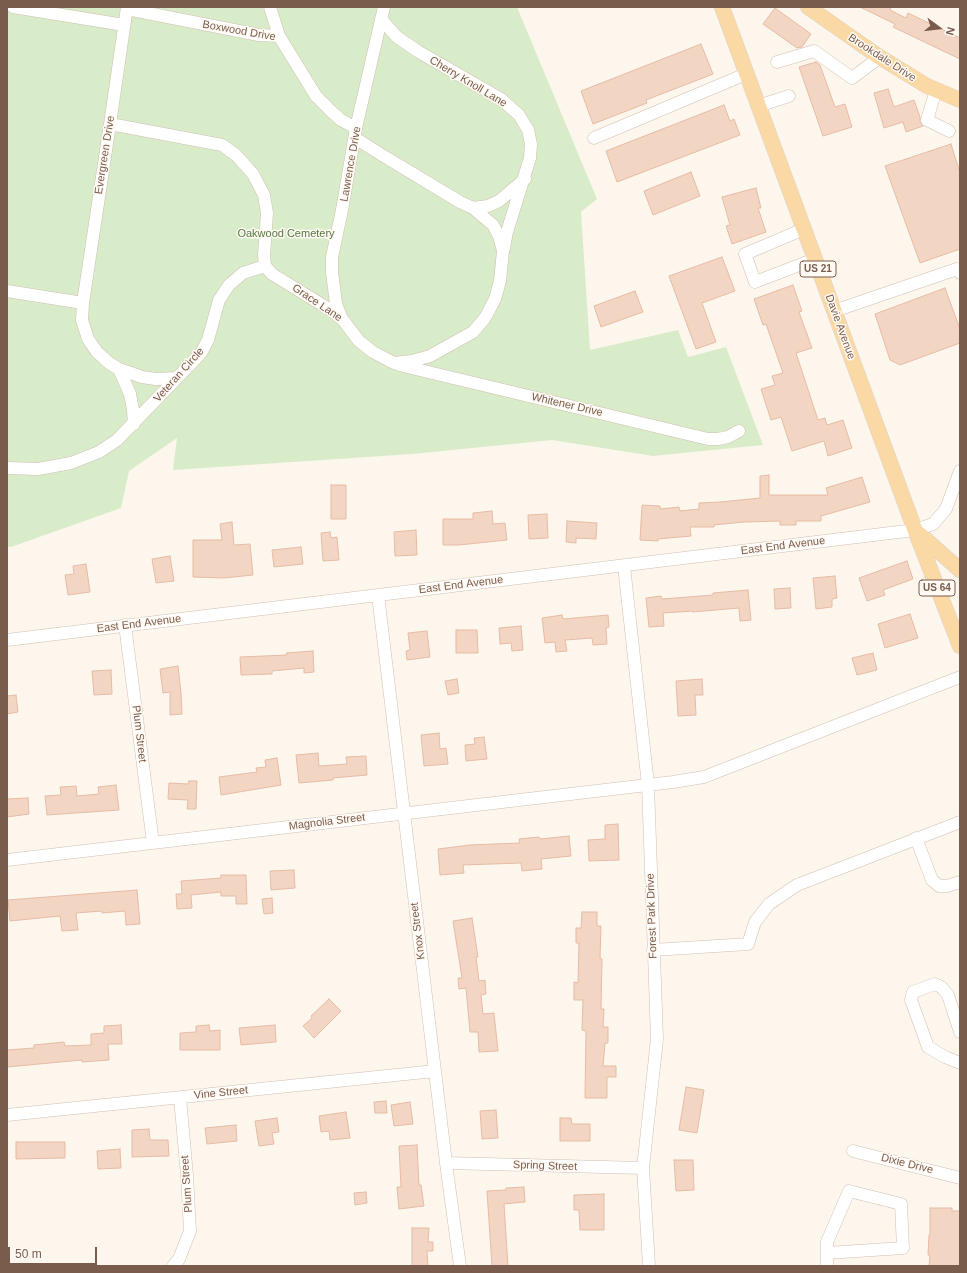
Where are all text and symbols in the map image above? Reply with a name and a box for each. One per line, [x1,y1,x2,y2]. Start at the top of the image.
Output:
north arrow [919,8,959,48]
street label: Boxwood Drive [201,18,277,44]
text: N [944,26,957,36]
street label: Brookdale Drive [846,31,918,85]
street label: Cherry Knoll Lane [427,54,509,110]
street label: Evergreen Drive [92,115,118,195]
street label: Lawrence Drive [338,125,364,203]
park label: Oakwood Cemetery [237,227,335,241]
road number: US 21 [800,261,836,277]
street label: Grace Lane [289,281,345,325]
street label: Davie Avenue [822,293,858,361]
street label: Veteran Circle [151,345,207,405]
street label: Whitener Drive [530,390,604,420]
street label: East End Avenue [740,534,826,558]
street label: East End Avenue [418,573,504,597]
road number: US 64 [919,580,955,596]
street label: East End Avenue [96,612,182,636]
street label: Plum Street [129,705,149,763]
street label: Magnolia Street [288,811,366,833]
street label: Forest Park Drive [644,873,660,959]
street label: Knox Street [408,902,428,960]
street label: Vine Street [193,1084,249,1102]
street label: Dixie Drive [880,1151,934,1177]
street label: Plum Street [178,1155,196,1213]
street label: Spring Street [513,1158,577,1174]
scale bar [10,1239,99,1265]
text: 50 m [15,1247,42,1261]

